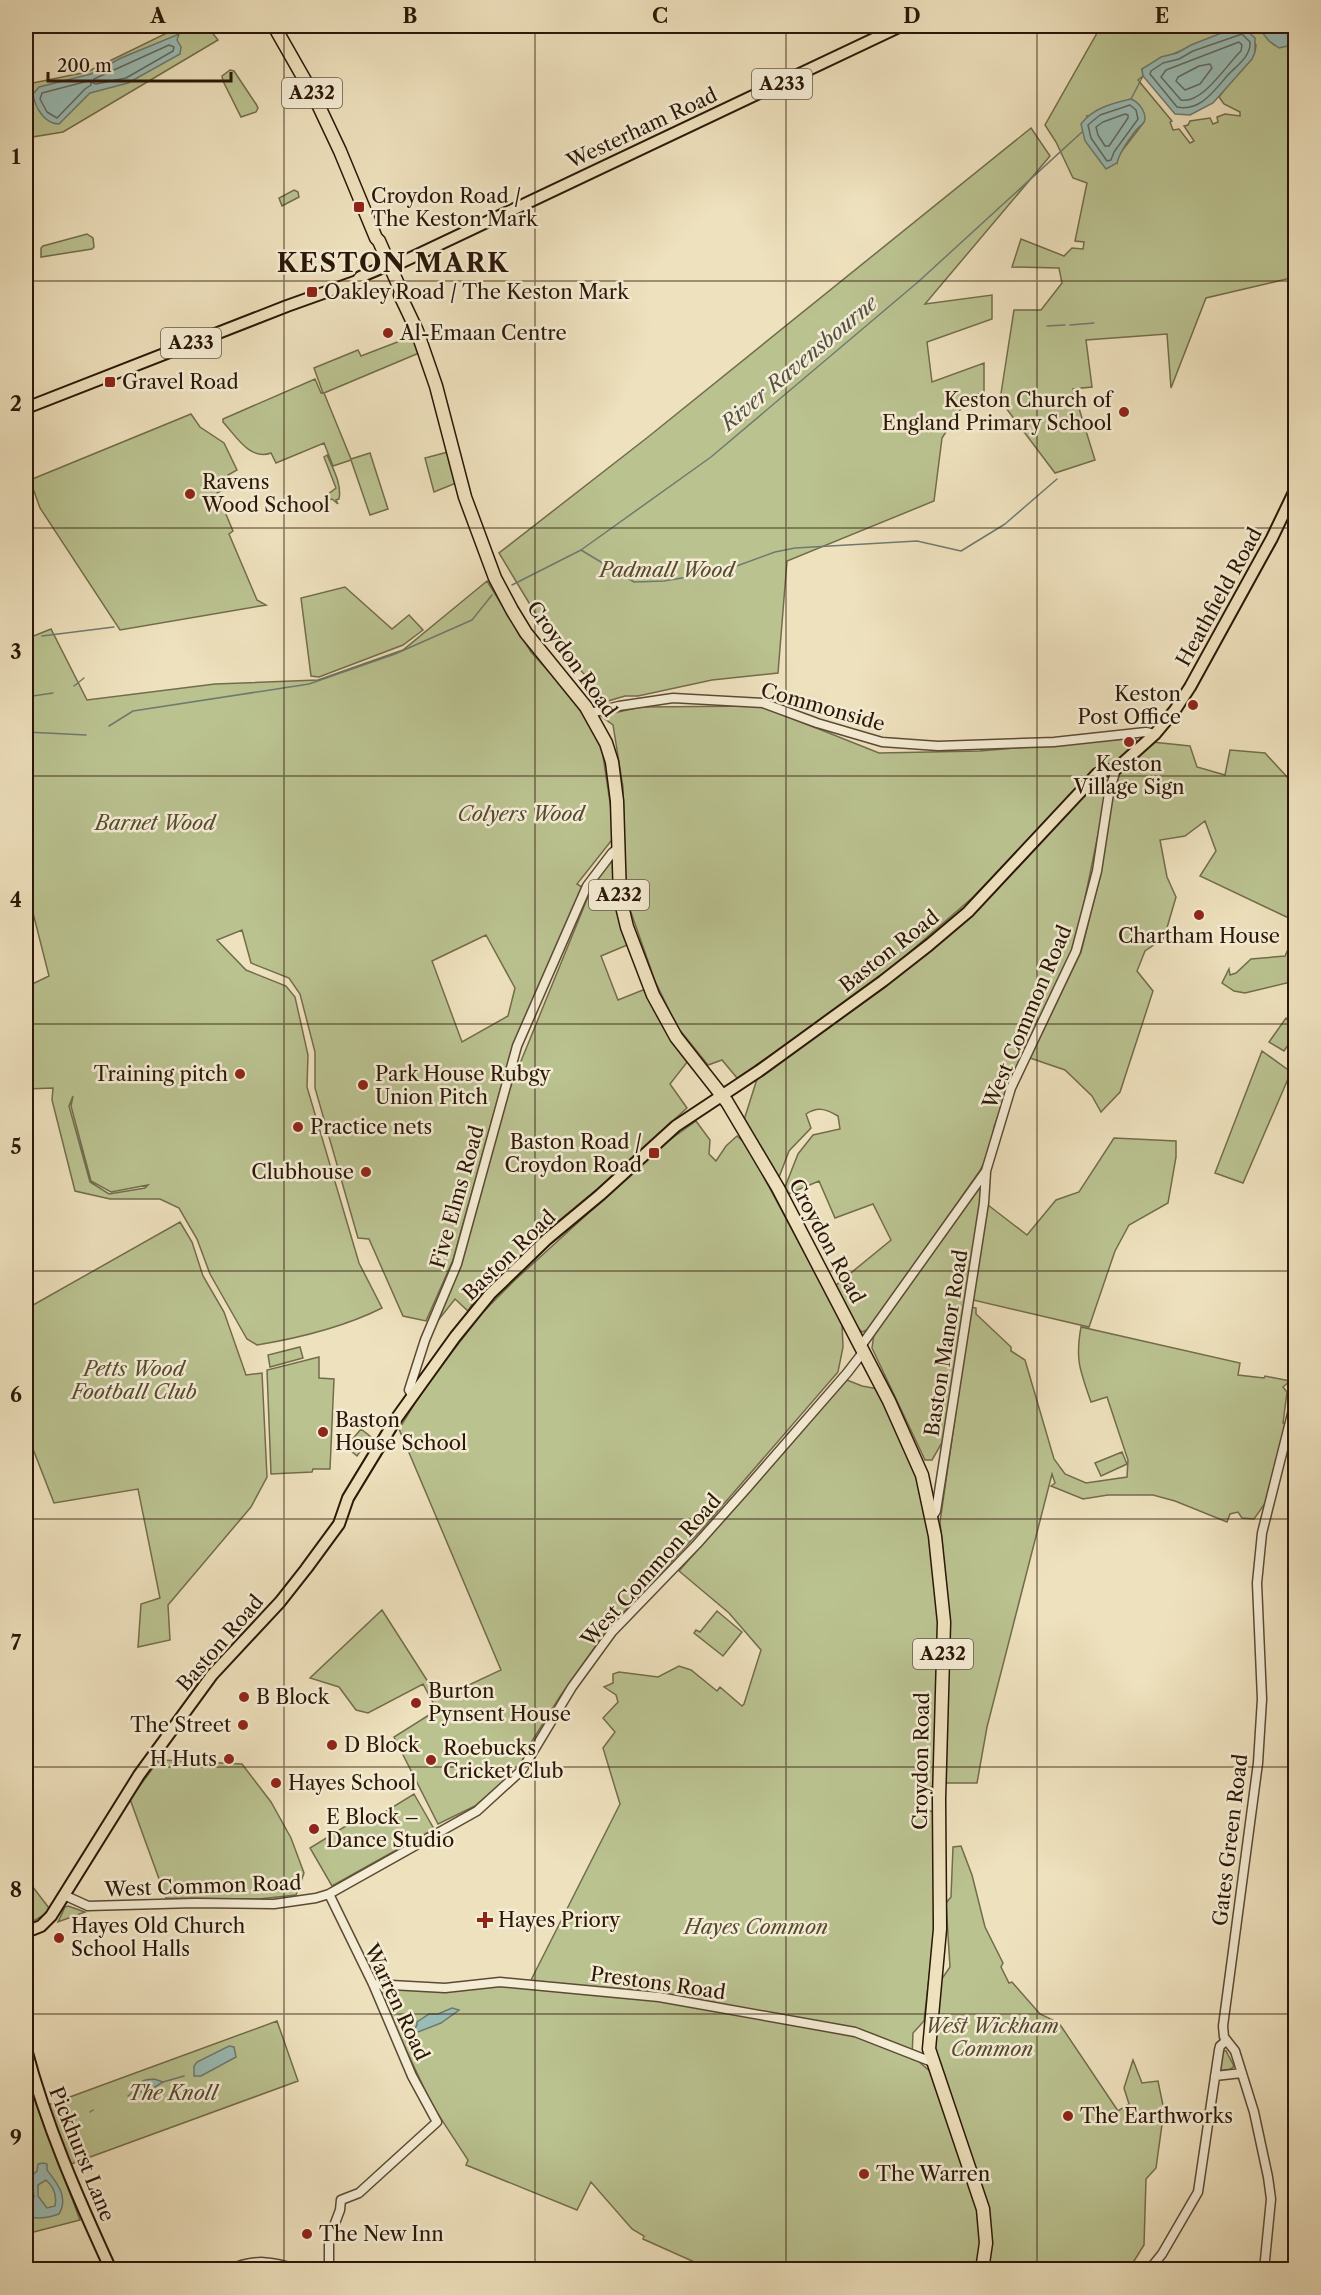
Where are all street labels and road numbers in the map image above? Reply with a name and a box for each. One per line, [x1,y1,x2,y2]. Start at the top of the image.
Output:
road number: A233 [752,69,812,99]
road number: A232 [282,78,342,108]
street label: Westerham Road [562,83,721,174]
road number: A233 [161,328,221,358]
street label: Heathfield Road [1171,524,1267,670]
street label: Croydon Road [522,596,622,722]
street label: Commonside [758,678,888,736]
road number: A232 [589,880,649,910]
street label: Baston Road [834,905,944,997]
street label: West Common Road [977,922,1077,1113]
street label: Five Elms Road [425,1123,489,1271]
street label: Croydon Road [784,1175,870,1307]
street label: Baston Road [458,1205,560,1305]
street label: Baston Manor Road [919,1248,973,1438]
street label: West Common Road [576,1489,726,1652]
street label: Baston Road [172,1590,268,1696]
road number: A232 [913,1639,973,1669]
street label: Croydon Road [908,1692,934,1830]
street label: Gates Green Road [1208,1753,1252,1927]
street label: West Common Road [103,1871,302,1901]
street label: Warren Road [359,1939,434,2064]
street label: Prestons Road [589,1962,727,2004]
street label: Pickhurst Lane [44,2083,120,2225]

